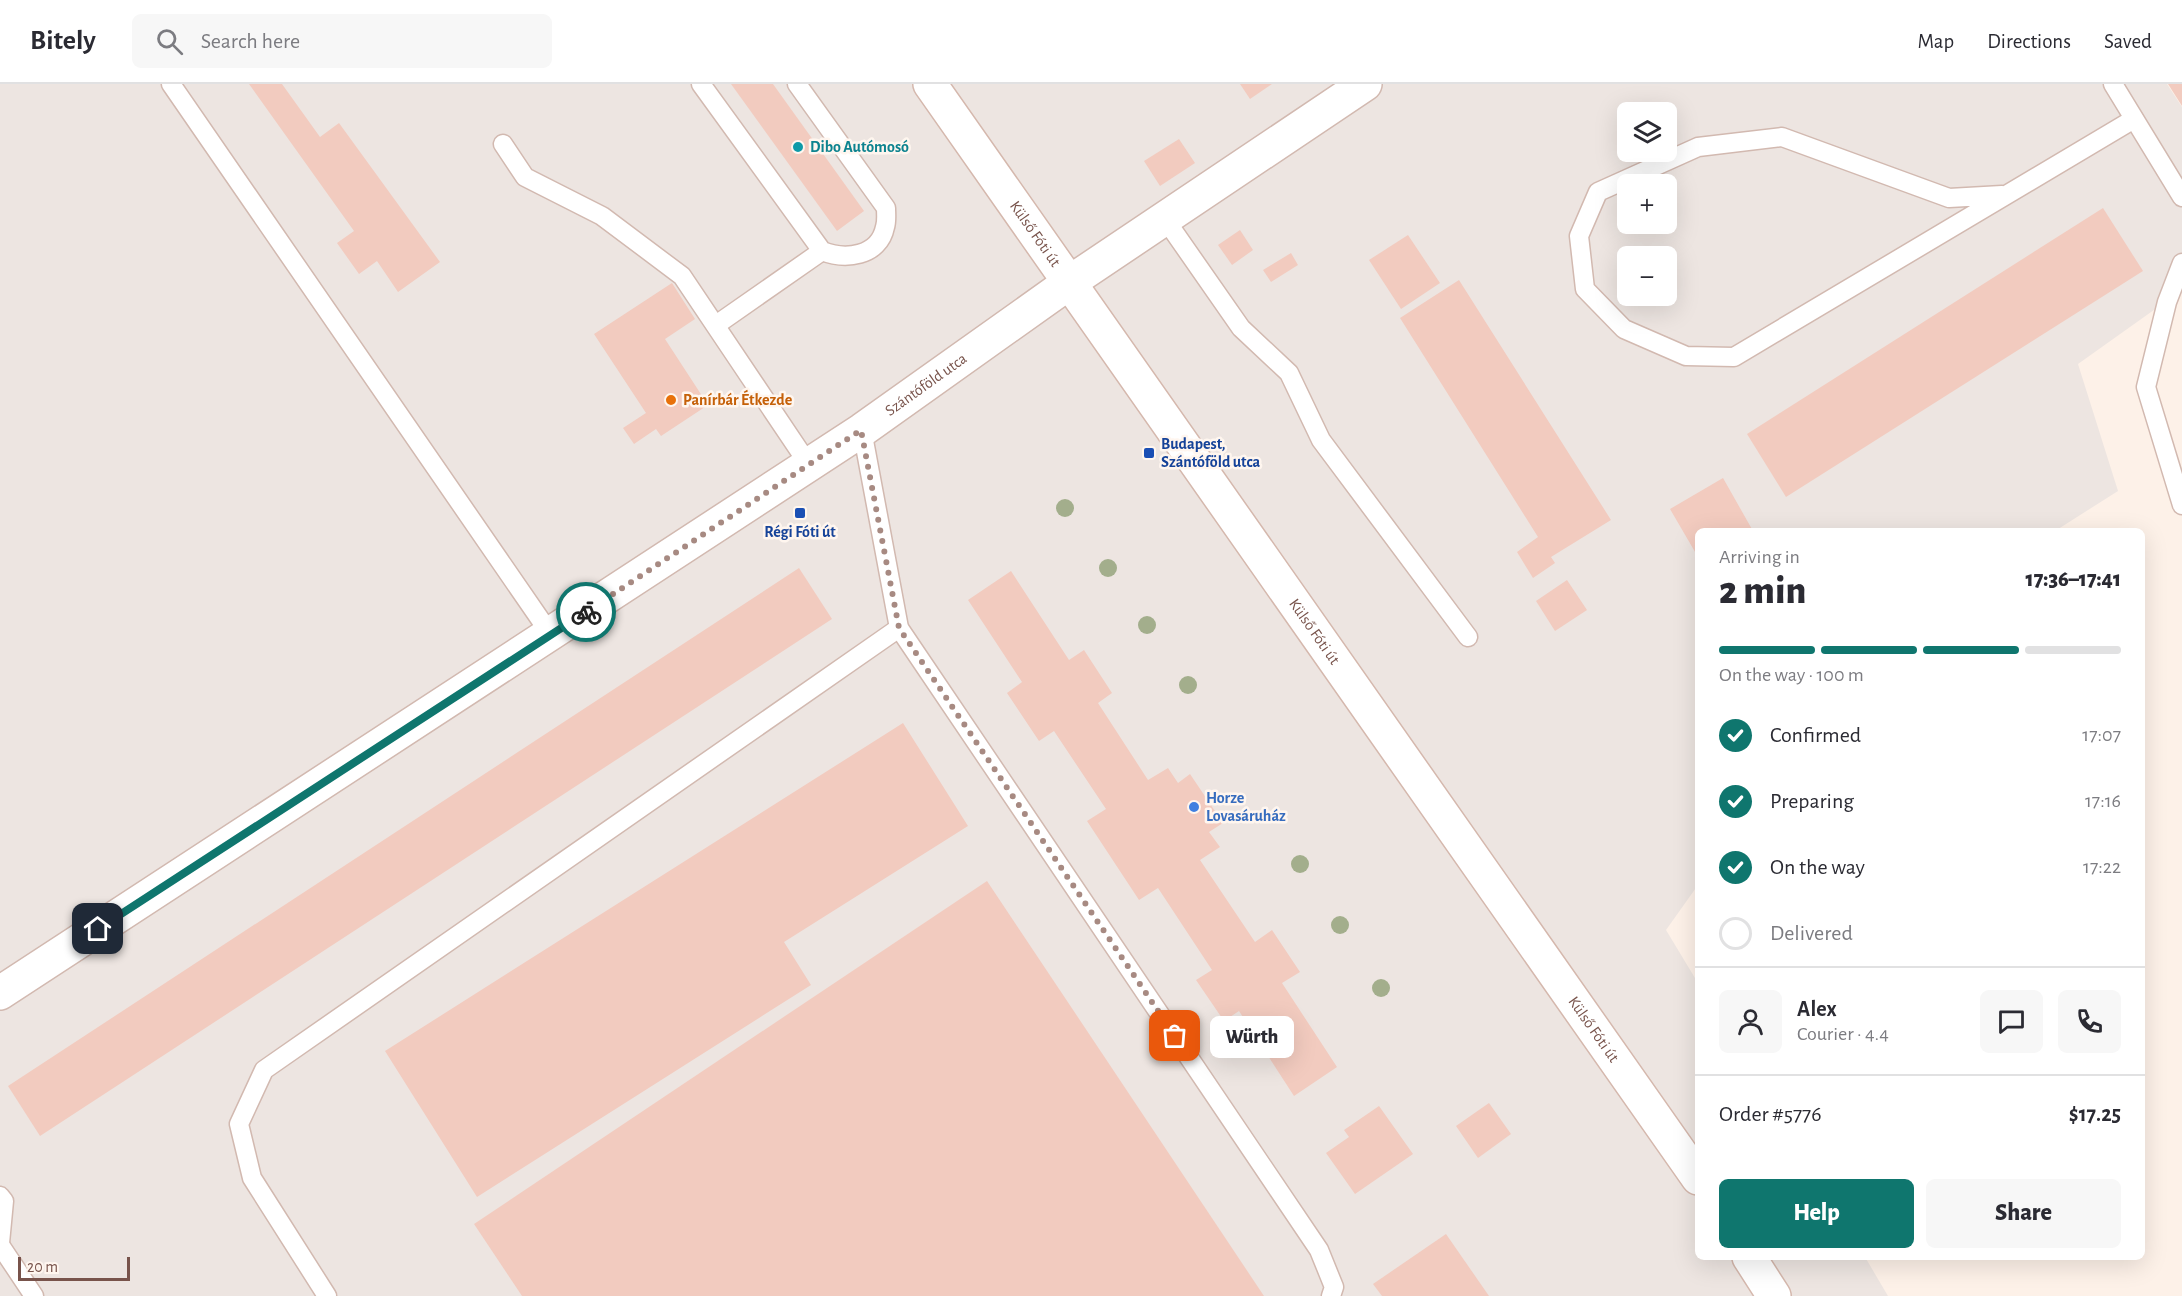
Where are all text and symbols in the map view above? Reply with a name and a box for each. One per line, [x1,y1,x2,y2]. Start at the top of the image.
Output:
search box [132,14,552,68]
icon: search [153,25,186,58]
text: Bitely [30,27,96,55]
text: Search here [201,30,300,52]
text: Map [1918,31,1954,52]
text: Directions [1987,31,2071,52]
text: Saved [2104,31,2152,52]
map controls [1617,102,1677,306]
button: layers [1617,102,1677,162]
place label: Dibo Autómosó [810,139,909,155]
marker: Dibo Autómosó [791,140,805,154]
button: + [1617,174,1677,234]
street label: Külső Fóti út [1007,198,1064,270]
button: − [1617,246,1677,306]
street label: Szántóföld utca [882,350,970,419]
place label: Panírbár Étkezde [683,389,793,408]
marker: Panírbár Étkezde [664,393,678,407]
place label: Budapest, Szántóföld utca [1161,436,1260,470]
marker: Budapest, Szántóföld utca [1142,446,1156,460]
marker: Régi Fóti út [793,506,807,520]
place label: Régi Fóti út [764,524,836,540]
text: Arriving in [1719,547,1800,567]
text: 17:36–17:41 [2026,568,2121,590]
text: 2 min [1719,572,1806,611]
courier [556,582,616,642]
icon: bike [570,596,603,629]
street label: Külső Fóti út [1286,596,1343,667]
text: On the way · 100 m [1719,665,1864,685]
icon: check [1719,719,1752,752]
text: Confirmed [1770,724,1861,746]
text: 17:07 [2082,725,2121,745]
icon: check [1719,785,1752,818]
place label: Horze Lovasáruház [1206,790,1286,824]
text: Preparing [1770,790,1854,812]
text: 17:16 [2085,791,2121,811]
marker: Horze Lovasáruház [1187,800,1201,814]
icon: check [1719,851,1752,884]
text: On the way [1770,856,1865,878]
text: 17:22 [2083,857,2121,877]
pin [72,903,123,954]
icon: home [81,912,114,945]
text: Delivered [1770,922,1853,944]
button: person [1719,990,1782,1053]
button: chat [1980,990,2043,1053]
button: phone [2058,990,2121,1053]
street label: Külső Fóti út [1565,994,1622,1065]
text: Alex [1797,998,1837,1020]
pin [1149,1010,1200,1061]
callout: Würth [1211,1015,1295,1057]
icon: bag [1158,1019,1191,1052]
text: Courier · 4.4 [1797,1024,1889,1044]
text: Würth [1226,1027,1278,1047]
text: Order #5776 [1719,1103,1822,1125]
text: $17.25 [2069,1103,2121,1125]
button: Help [1719,1179,1914,1248]
button: Share [1926,1179,2121,1248]
scale bar [18,1254,130,1282]
text: 20 m [27,1259,58,1275]

